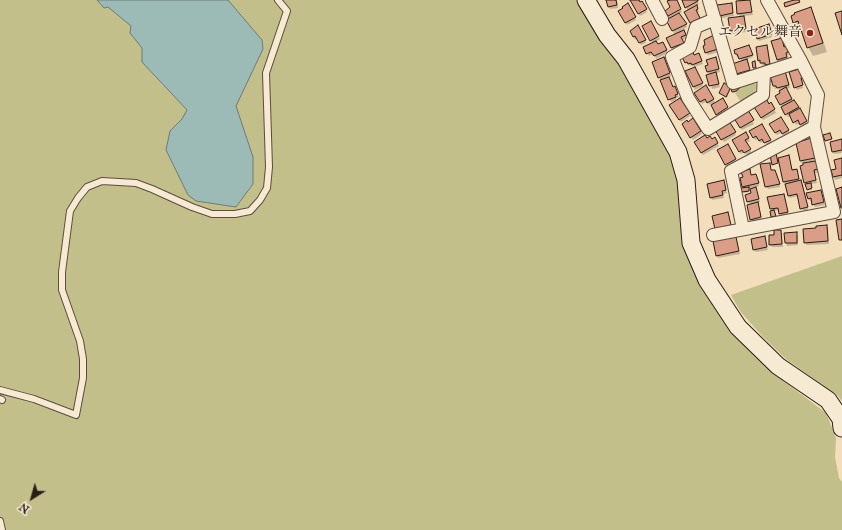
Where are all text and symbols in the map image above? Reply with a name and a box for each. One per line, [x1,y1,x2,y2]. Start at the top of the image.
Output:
place label: エクセル舞音 [718,25,802,41]
marker: エクセル舞音 [805,28,815,38]
north arrow [12,478,52,518]
text: N [17,500,32,516]

